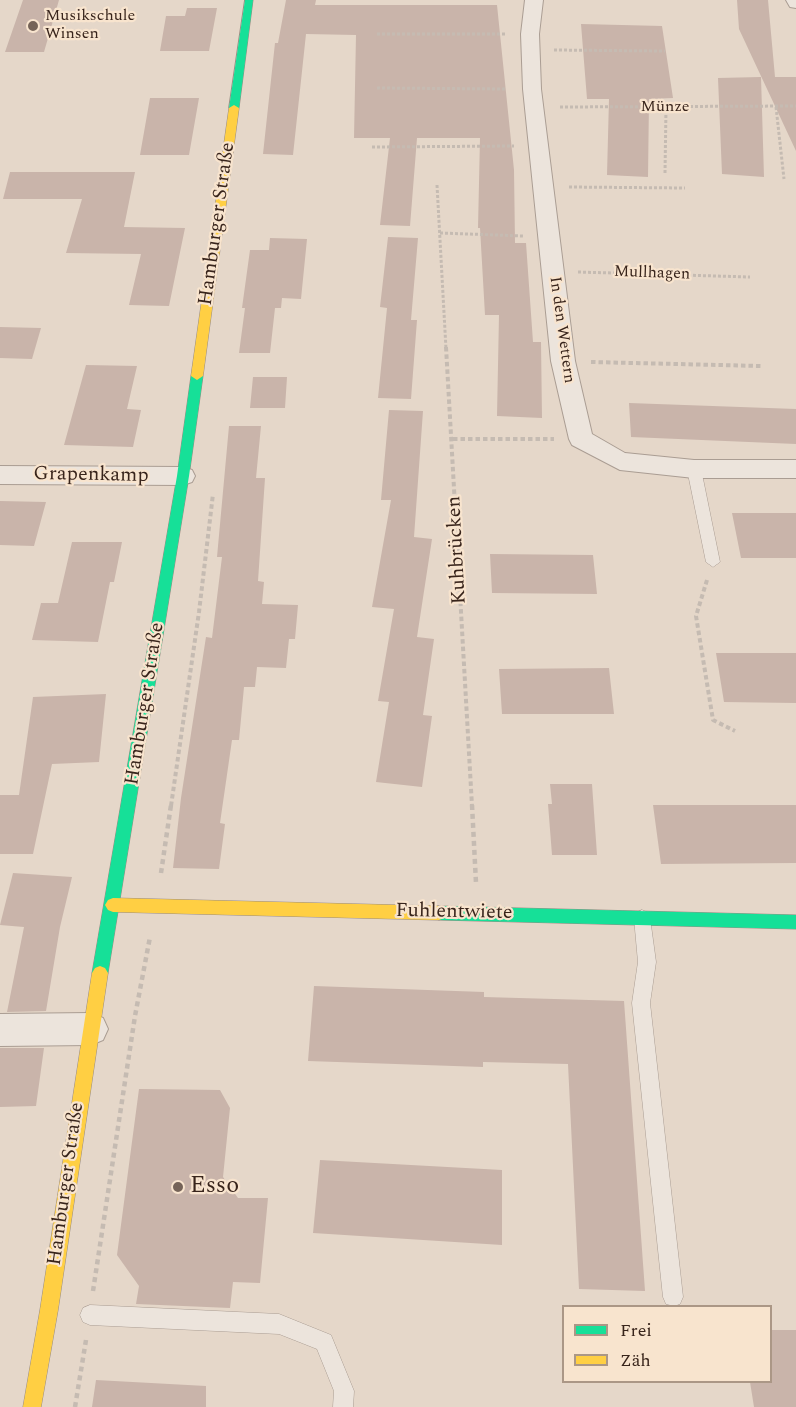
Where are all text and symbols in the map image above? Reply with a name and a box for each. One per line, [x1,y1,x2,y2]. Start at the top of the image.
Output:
place label: Musikschule Winsen [45,7,135,45]
marker: Musikschule Winsen [26,19,40,33]
street label: Münze [641,98,689,118]
street label: Hamburger Straße [195,141,241,307]
street label: Mullhagen [614,263,690,285]
street label: In den Wettern [544,275,578,385]
street label: Grapenkamp [33,463,149,489]
street label: Kuhbrücken [443,495,473,605]
street label: Hamburger Straße [121,621,171,787]
street label: Fuhlentwiete [395,900,513,926]
street label: Hamburger Straße [44,1101,90,1267]
place label: Esso [190,1173,239,1201]
marker: Esso [171,1180,185,1194]
legend [562,1305,772,1383]
text: Frei [620,1317,652,1344]
text: Zäh [620,1347,651,1374]

